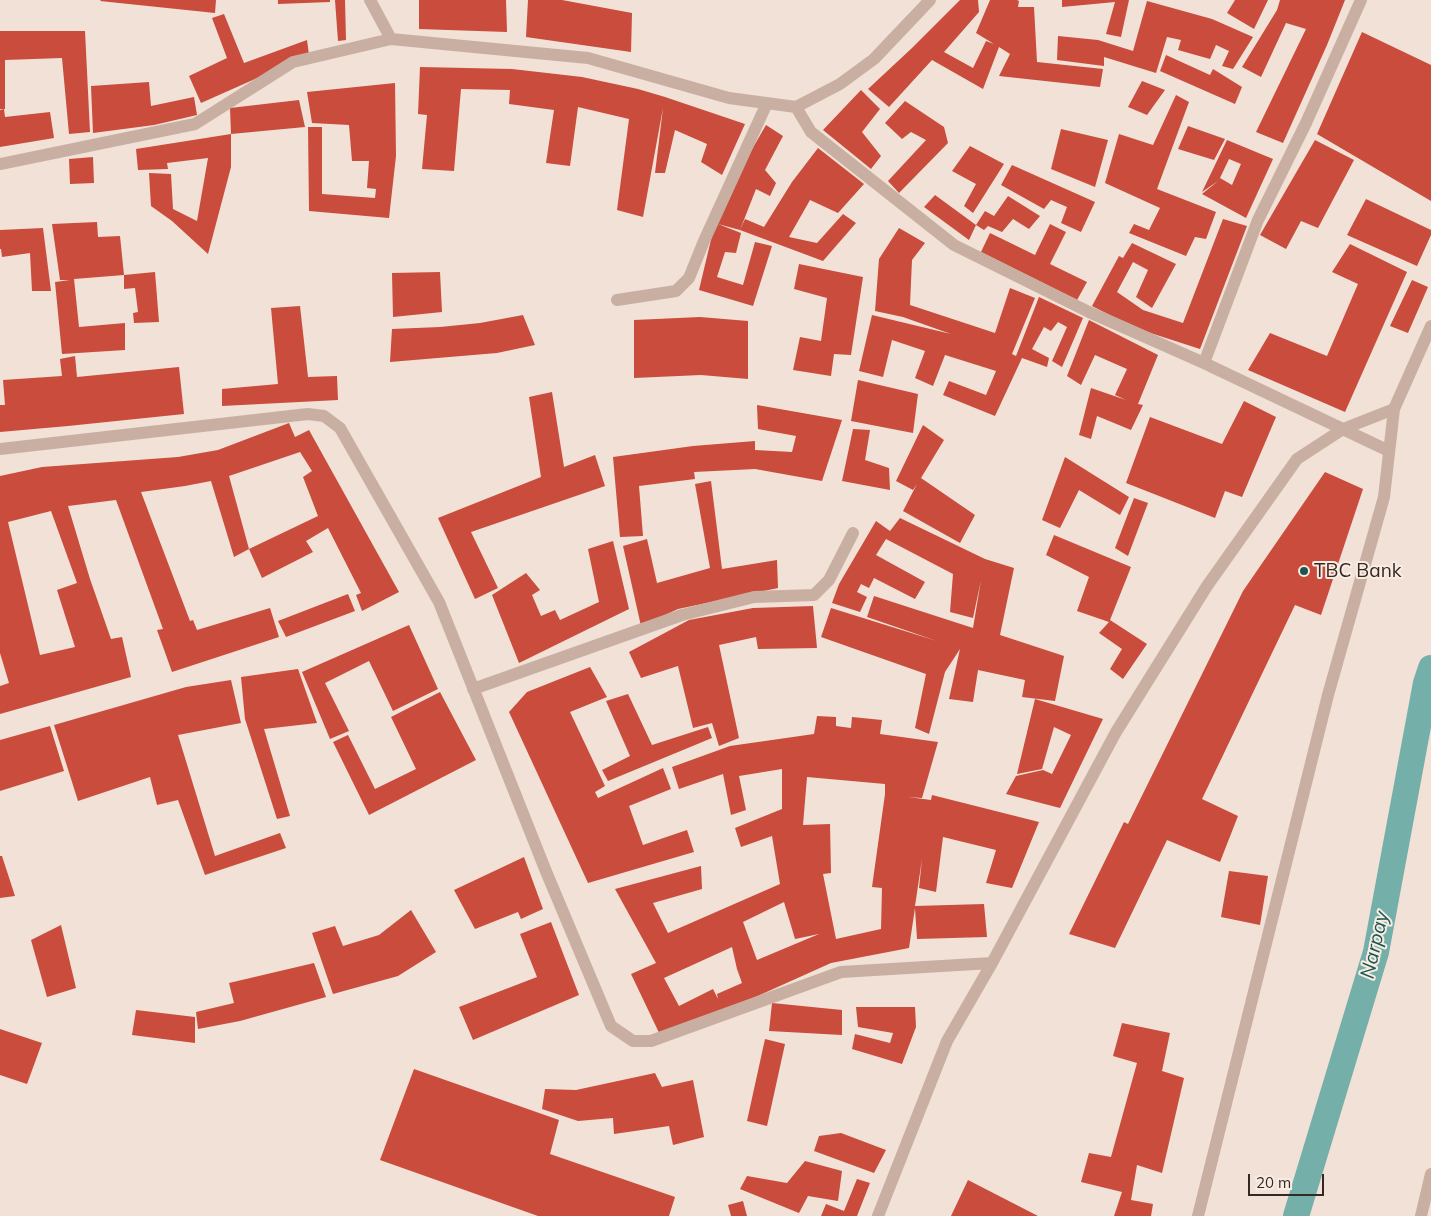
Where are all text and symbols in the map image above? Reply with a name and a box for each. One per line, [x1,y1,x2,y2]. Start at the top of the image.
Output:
place label: TBC Bank [1314,560,1402,582]
marker: TBC Bank [1298,565,1310,577]
water label: Narpay [1356,909,1394,981]
scale bar [1251,1164,1327,1196]
text: 20 m [1256,1173,1291,1192]

